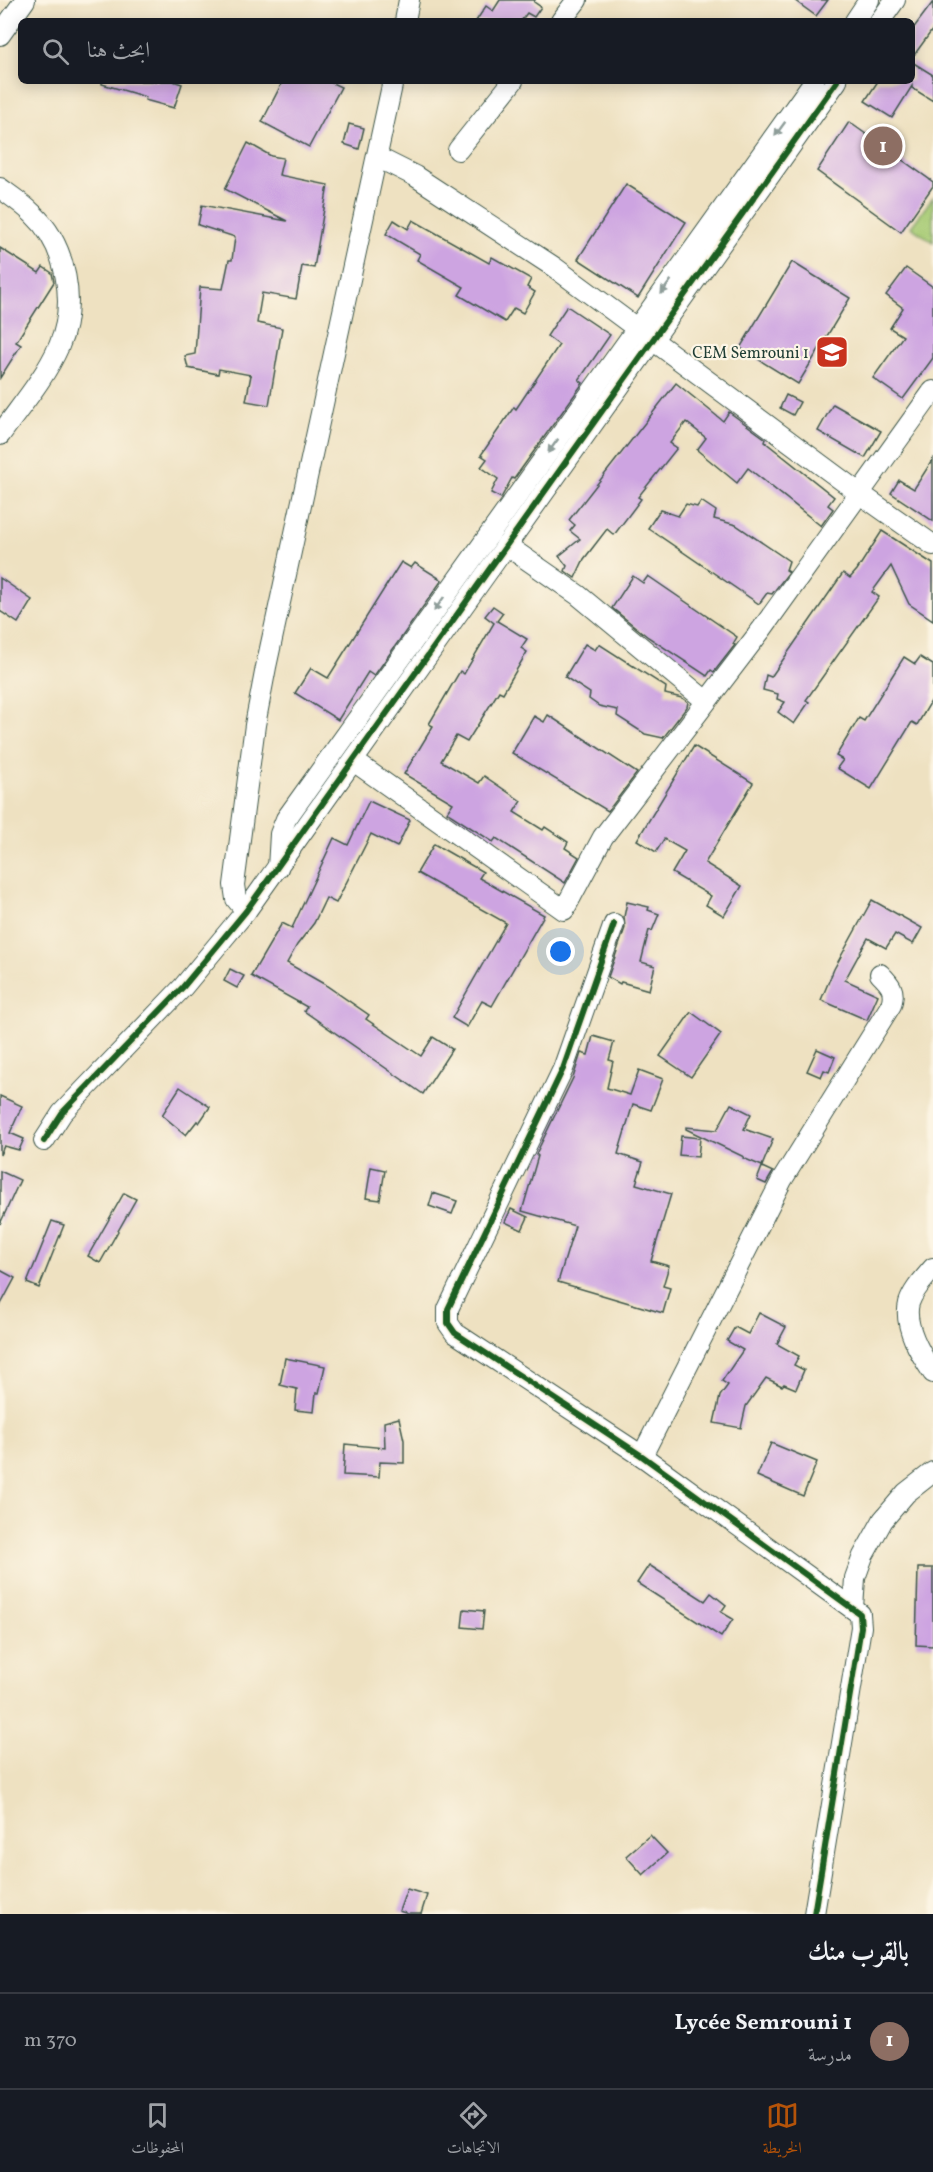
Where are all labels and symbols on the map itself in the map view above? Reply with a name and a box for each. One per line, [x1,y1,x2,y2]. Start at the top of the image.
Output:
one-way arrow [774,120,786,136]
pin: 1 [864,124,902,168]
one-way arrow [660,279,672,295]
school or university icon: CEM Semrouni 1 [814,334,850,370]
place label: CEM Semrouni 1 [692,343,809,365]
one-way arrow [547,437,559,453]
one-way arrow [434,597,446,612]
your location [546,937,575,966]

